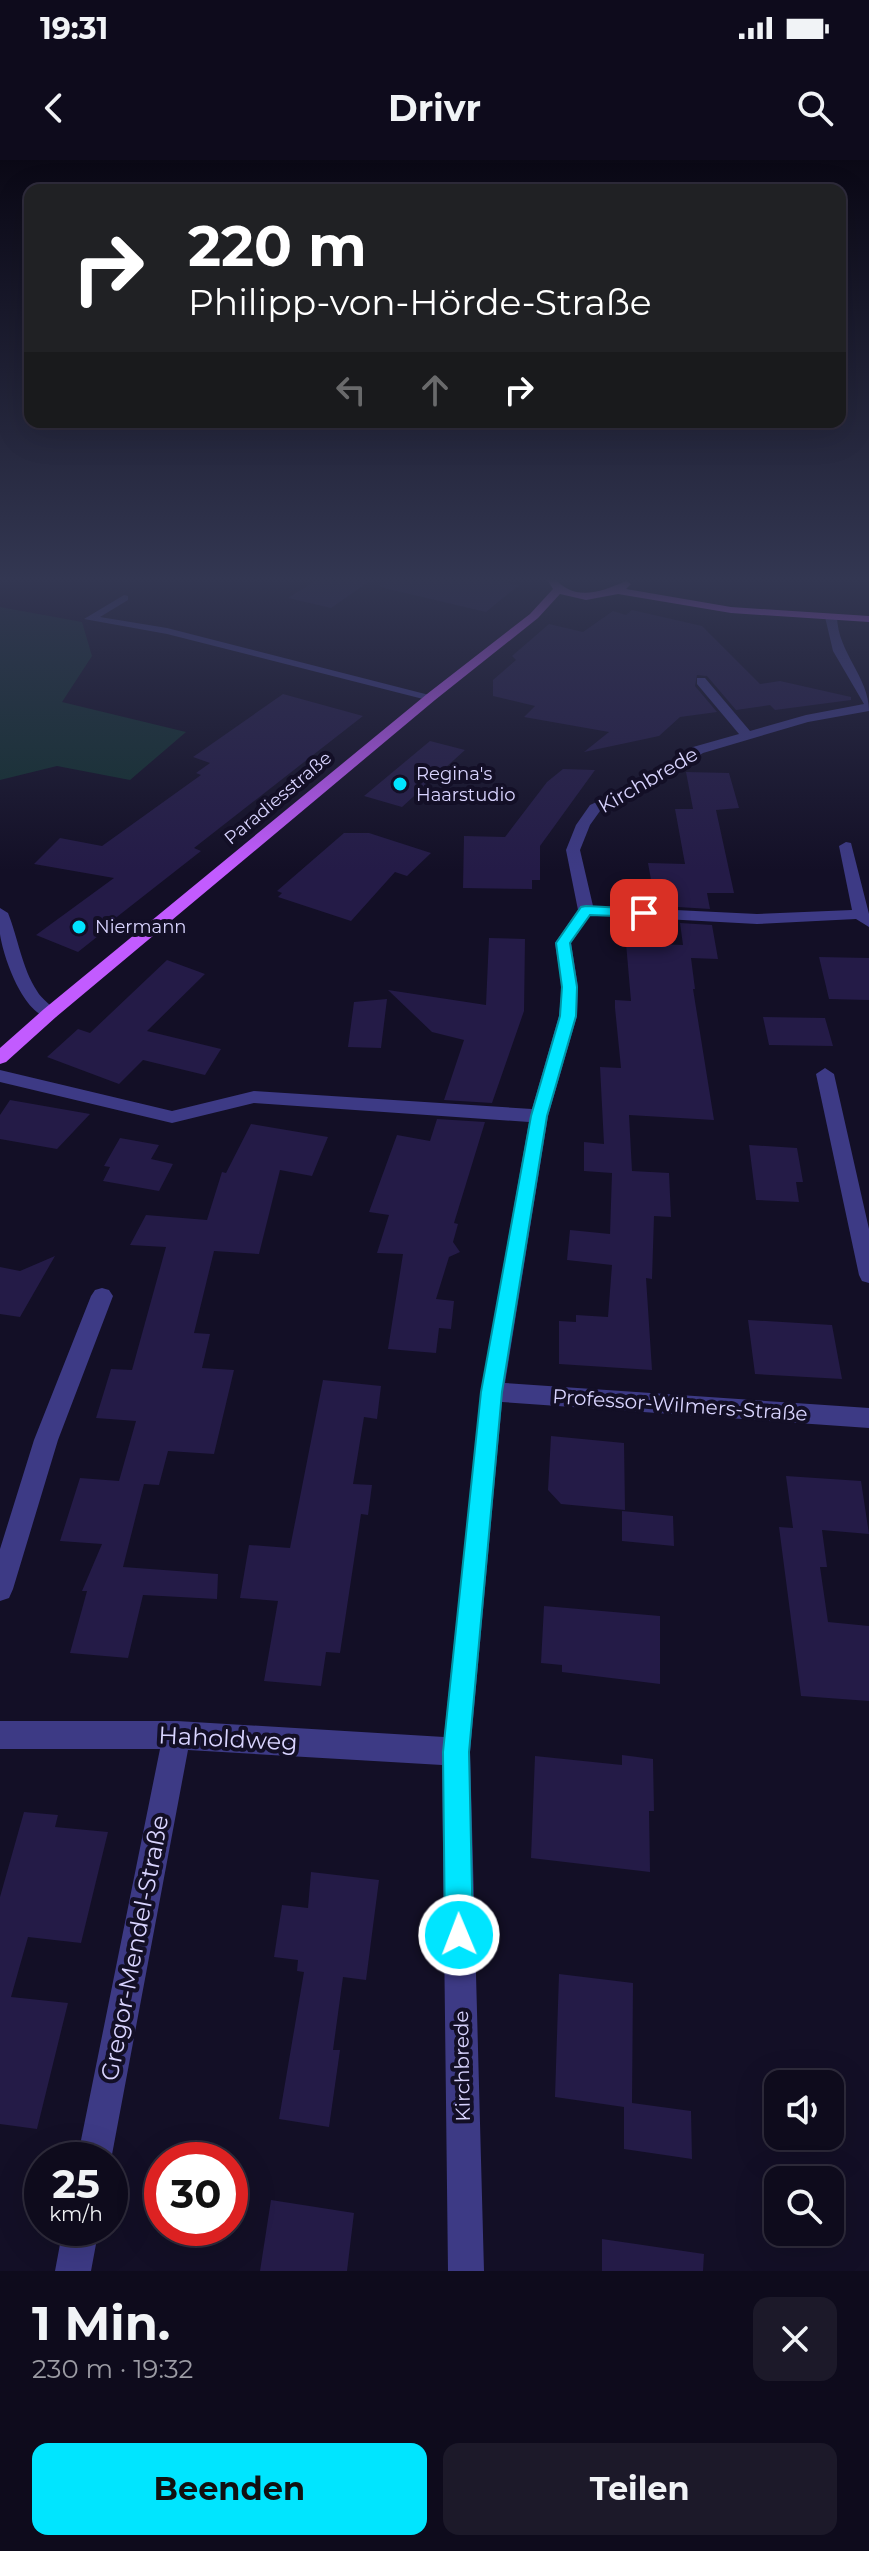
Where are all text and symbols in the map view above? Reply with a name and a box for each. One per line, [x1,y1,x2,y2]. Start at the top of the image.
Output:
text: 19:31 [40,10,108,47]
icon: back [32,86,76,130]
text: Drivr [388,86,481,130]
icon: search [793,86,837,130]
text: 220 m [188,212,367,280]
icon: right [56,216,160,320]
text: Philipp-von-Hörde-Straße [188,280,652,324]
icon: left [329,368,373,412]
icon: ahead [413,368,457,412]
icon: right [497,368,541,412]
street label: Kirchbrede [594,742,702,818]
street label: Paradiesstraße [220,747,336,849]
place label: Regina's Haarstudio [416,763,516,806]
marker: Regina's Haarstudio [391,775,409,793]
pin [610,879,678,947]
icon: arrive [622,891,666,935]
place label: Niermann [95,916,186,938]
marker: Niermann [70,918,88,936]
street label: Professor-Wilmers-Straße [552,1384,808,1426]
street label: Haholdweg [158,1720,298,1757]
street label: Gregor-Mendel-Straße [95,1813,174,2083]
position arrow [417,1893,501,1977]
street label: Kirchbrede [449,2010,475,2122]
map controls [764,2070,844,2246]
button: sound [764,2070,844,2150]
speed limit sign: 30 [144,2142,248,2246]
text: 25 [52,2159,100,2208]
button: search [764,2166,844,2246]
text: km/h [49,2202,103,2226]
text: 1 Min. [32,2294,170,2352]
button: close [753,2297,837,2381]
text: 230 m · 19:32 [32,2353,193,2385]
button: Beenden [32,2443,427,2535]
button: Teilen [443,2443,837,2535]

